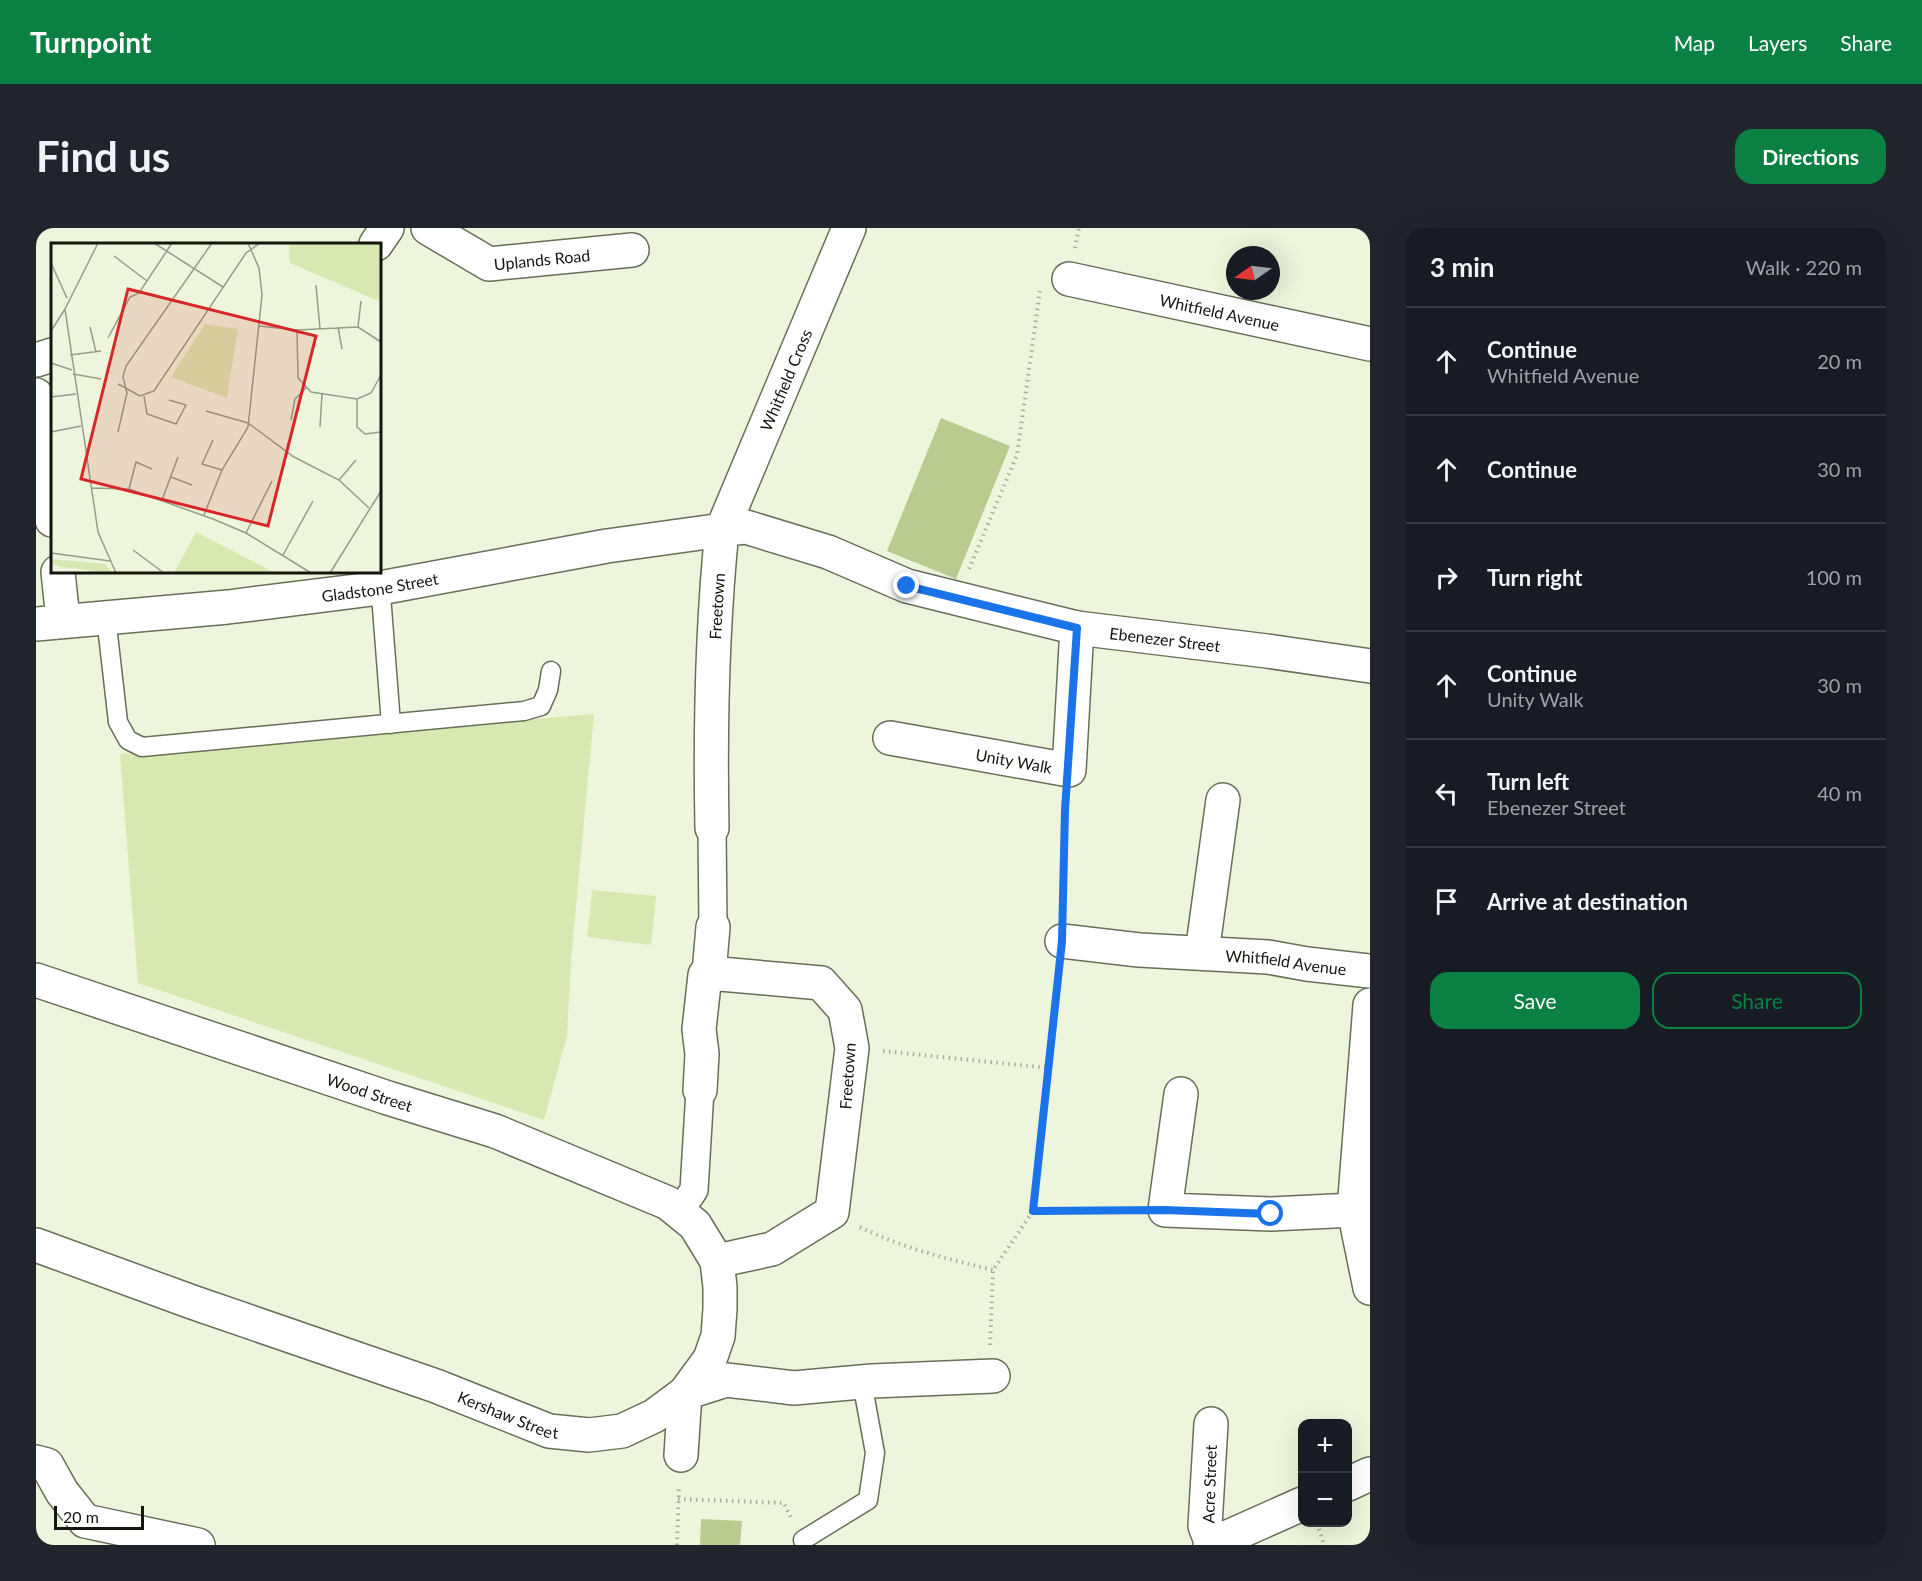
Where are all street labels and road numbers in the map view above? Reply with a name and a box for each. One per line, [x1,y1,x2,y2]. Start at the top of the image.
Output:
street label: Uplands Road [493,245,591,273]
street label: Whitfield Avenue [1158,289,1281,334]
street label: Whitfield Cross [755,326,815,433]
street label: Gladstone Street [320,568,440,605]
street label: Freetown [705,572,728,640]
street label: Ebenezer Street [1109,623,1222,655]
street label: Unity Walk [974,744,1055,776]
street label: Whitfield Avenue [1225,945,1347,978]
street label: Freetown [835,1042,859,1110]
street label: Wood Street [324,1069,415,1115]
street label: Kershaw Street [455,1386,560,1441]
street label: Acre Street [1198,1444,1220,1524]

